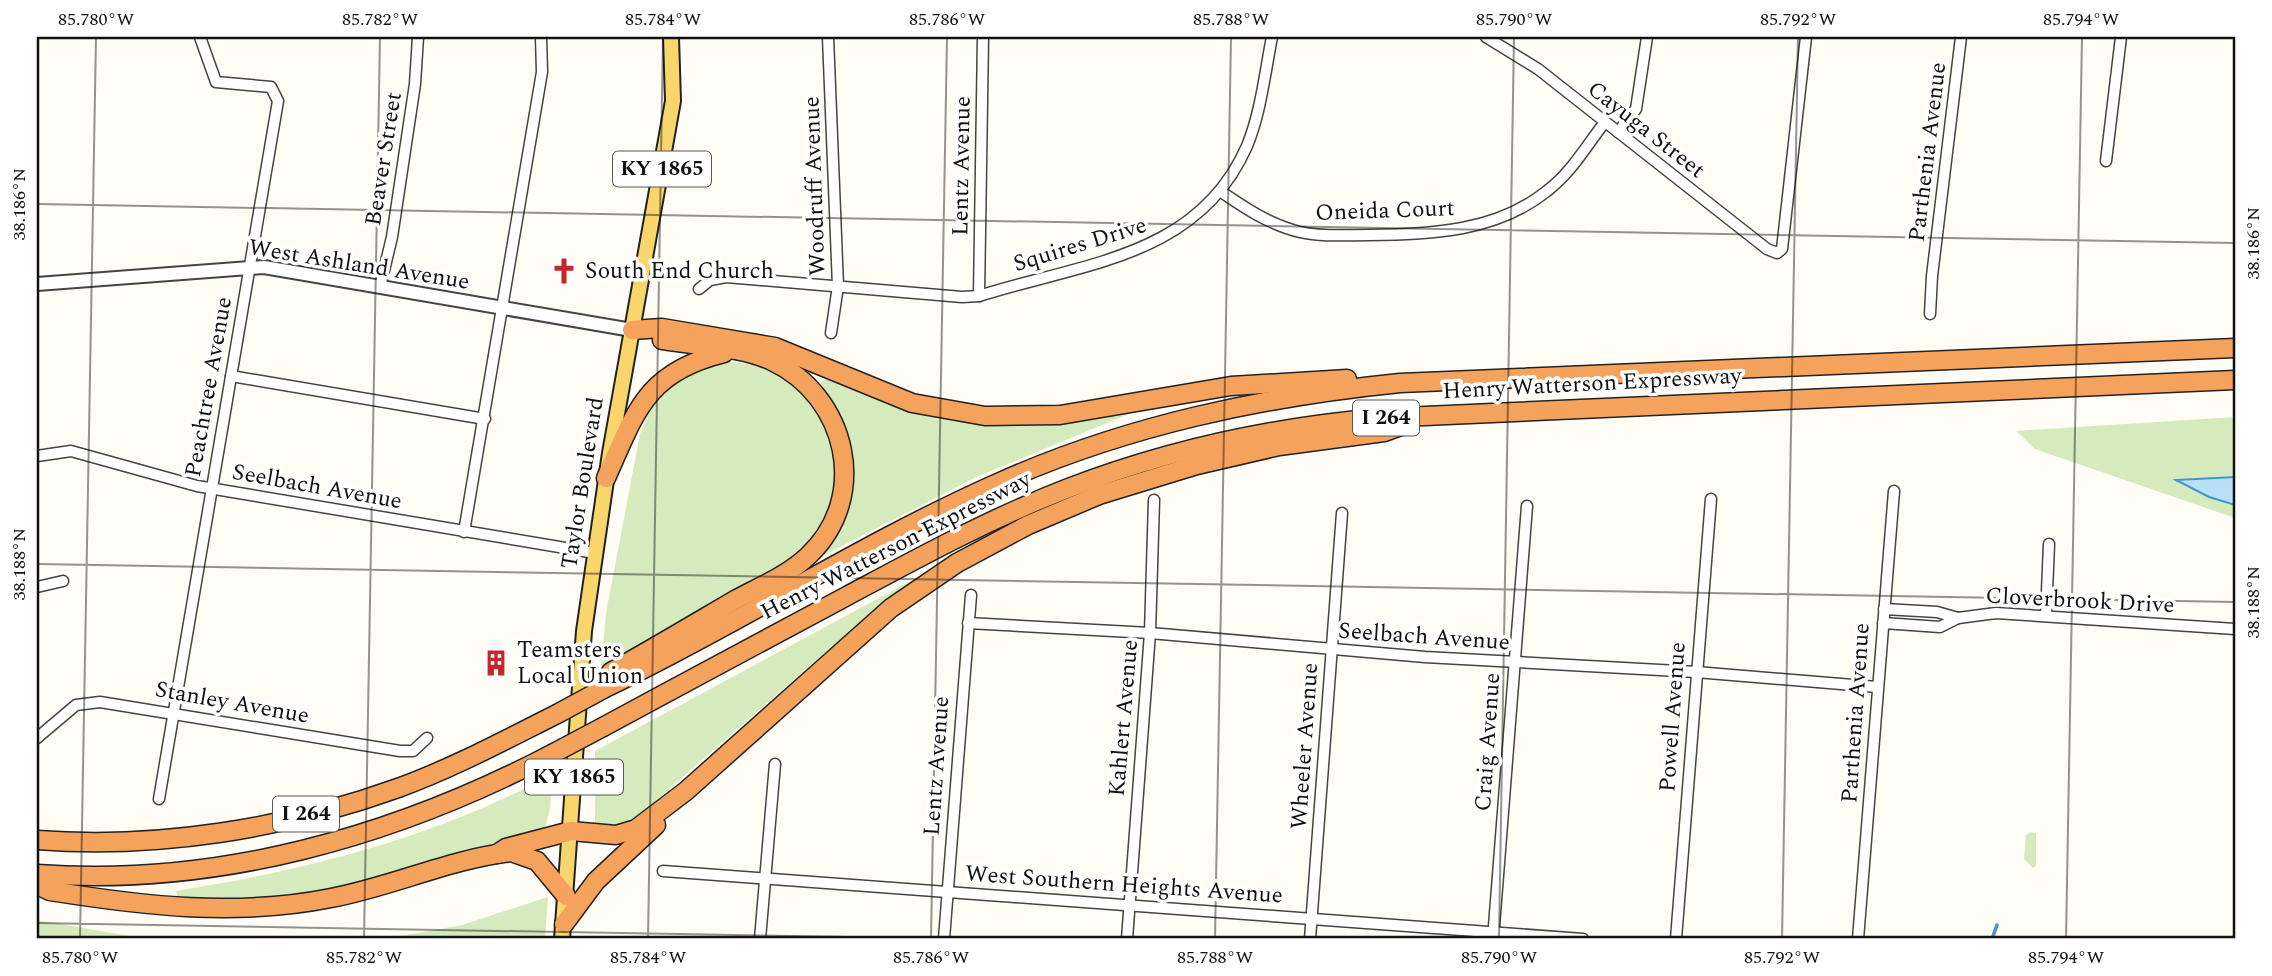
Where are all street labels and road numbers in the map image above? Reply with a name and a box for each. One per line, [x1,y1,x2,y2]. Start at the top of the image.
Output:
street label: Parthenia Avenue [1900,60,1956,244]
street label: Cayuga Street [1579,73,1713,187]
street label: Beaver Street [356,89,412,229]
street label: Woodruff Avenue [794,96,836,276]
street label: Lentz Avenue [943,96,981,236]
road number: KY 1865 [613,152,711,186]
street label: Oneida Court [1315,191,1455,231]
street label: Squires Drive [1009,208,1151,282]
street label: West Ashland Avenue [246,230,472,300]
street label: Peachtree Avenue [176,294,242,480]
street label: Henry Watterson Expressway [1442,359,1743,409]
street label: Taylor Boulevard [552,394,614,572]
road number: I 264 [1353,400,1419,436]
street label: Seelbach Avenue [229,455,405,519]
street label: Henry Watterson Expressway [755,462,1038,630]
street label: Cloverbrook Drive [1985,579,2175,623]
street label: Seelbach Avenue [1337,614,1511,660]
street label: Parthenia Avenue [1832,622,1880,804]
street label: Kahlert Avenue [1100,638,1148,798]
street label: Powell Avenue [1650,641,1696,793]
street label: Wheeler Avenue [1282,662,1328,830]
street label: Stanley Avenue [152,672,312,734]
street label: Craig Avenue [1466,672,1510,812]
street label: Lentz Avenue [915,695,959,837]
road number: KY 1865 [525,760,623,794]
road number: I 264 [273,796,339,832]
street label: West Southern Heights Avenue [964,856,1284,914]

